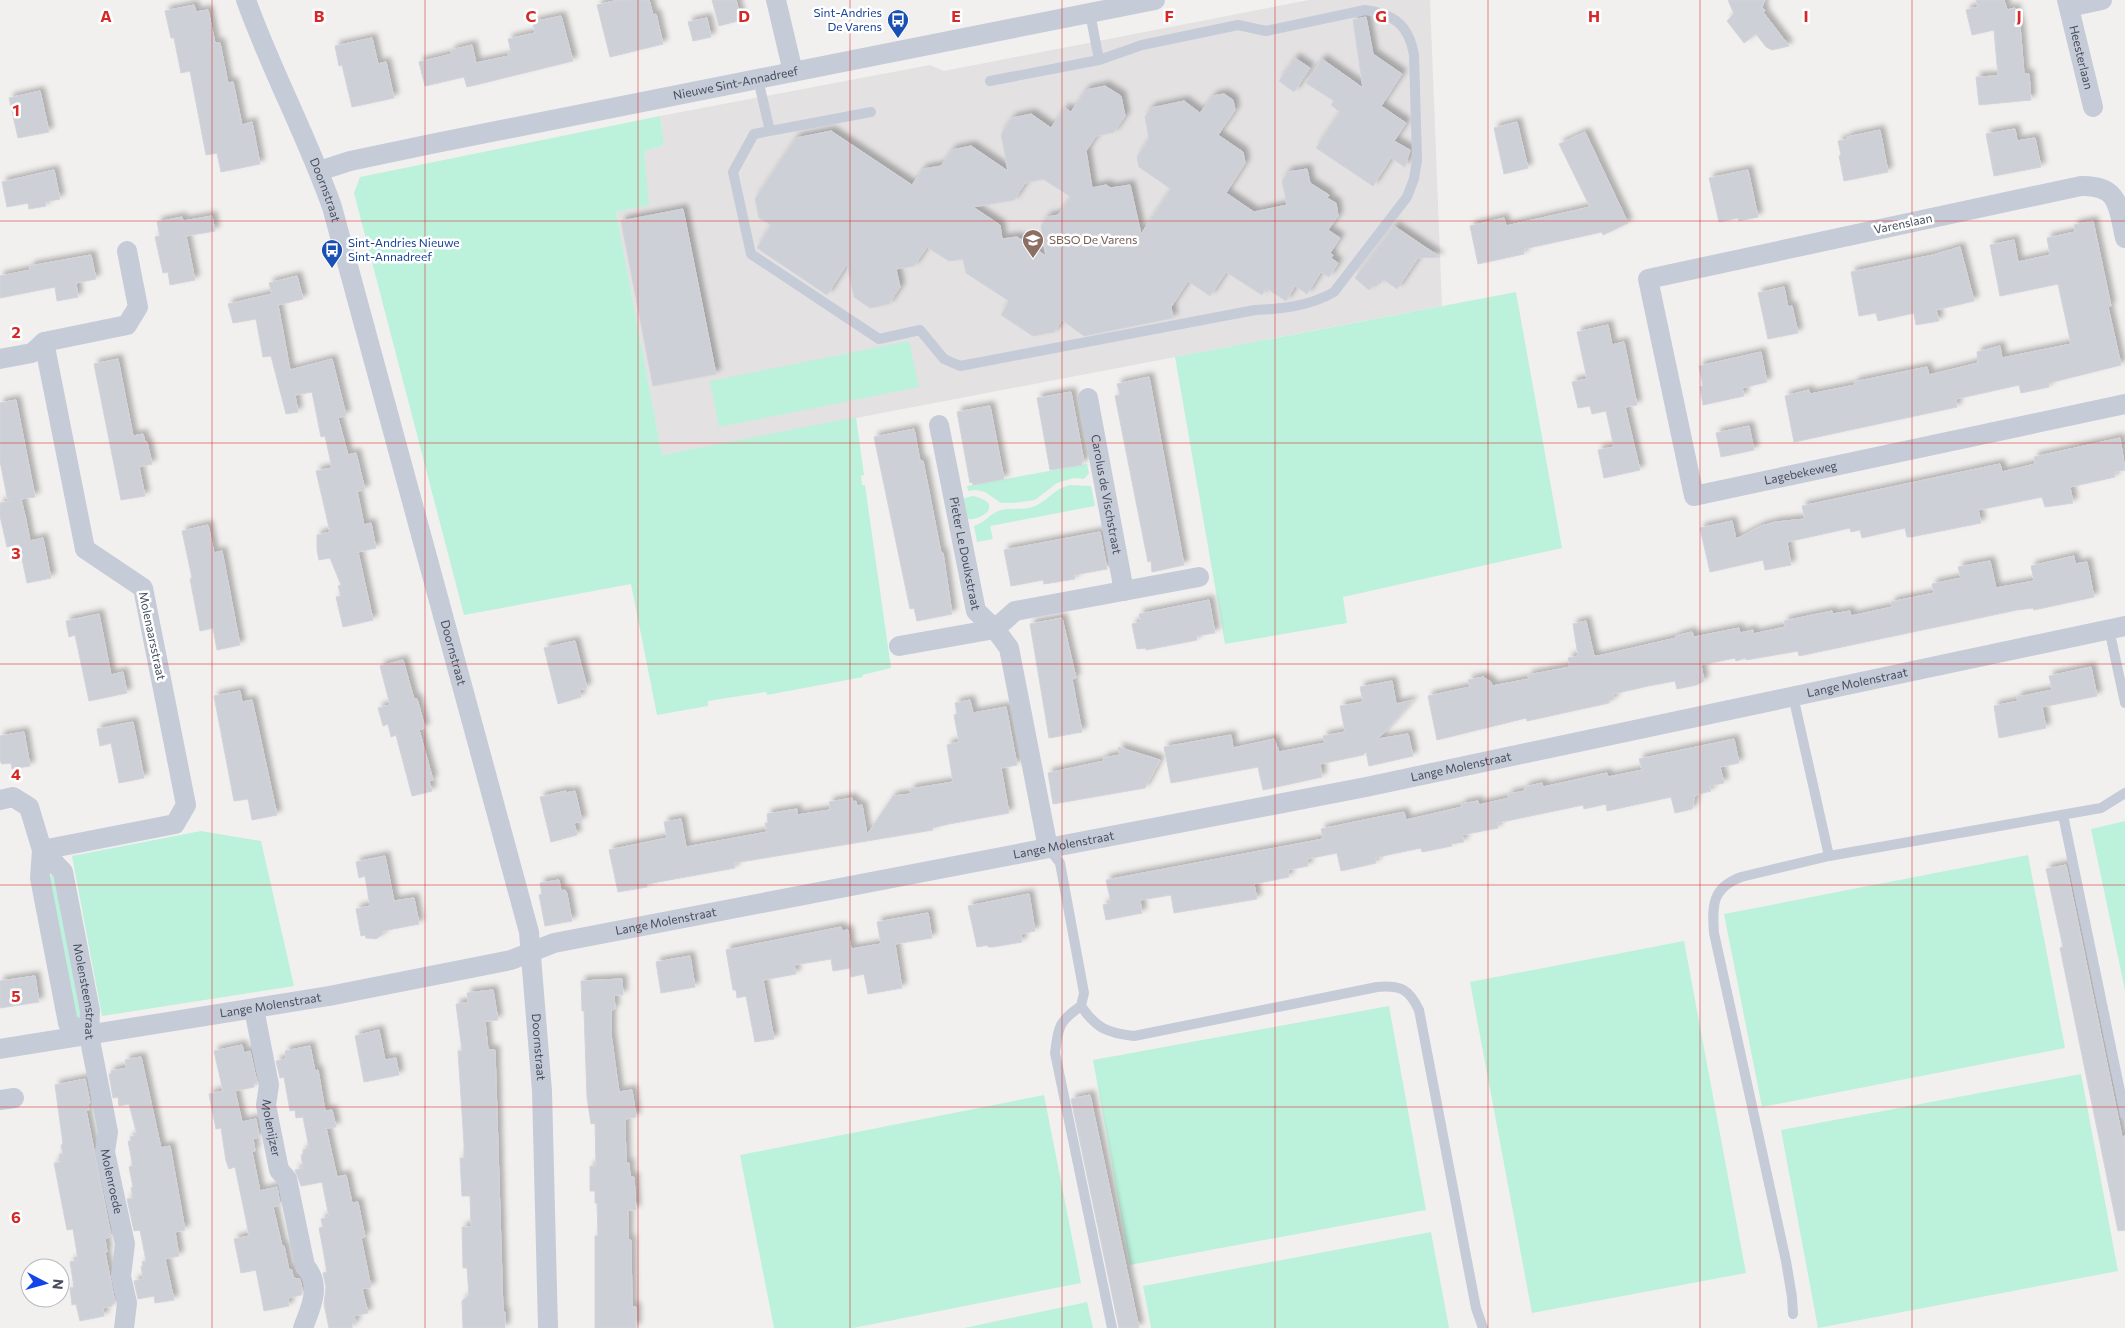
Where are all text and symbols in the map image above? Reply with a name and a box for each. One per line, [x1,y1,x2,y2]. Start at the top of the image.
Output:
place label: Sint-Andries De Varens [813,5,882,33]
text: A [100,6,112,25]
text: B [314,6,325,25]
text: C [526,6,537,25]
text: D [738,6,750,25]
text: E [951,6,961,25]
text: F [1164,6,1174,25]
text: G [1375,6,1387,25]
text: H [1588,6,1600,25]
text: I [1803,6,1809,25]
text: J [2016,6,2022,25]
bus stop icon: Sint-Andries De Varens [886,8,910,39]
street label: Heesterlaan [2067,24,2096,91]
street label: Nieuwe Sint-Annadreef [672,63,800,102]
text: 1 [12,100,20,119]
street label: Doornstraat [308,156,344,224]
street label: Varenslaan [1872,210,1933,236]
school or university icon: SBSO De Varens [1021,228,1045,259]
place label: SBSO De Varens [1049,232,1138,246]
place label: Sint-Andries Nieuwe Sint-Annadreef [348,235,460,263]
bus stop icon: Sint-Andries Nieuwe Sint-Annadreef [320,238,344,269]
text: 2 [11,322,21,341]
street label: Carolus de Vischstraat [1089,433,1125,555]
street label: Lagebekeweg [1763,458,1839,487]
street label: Pieter Le Doulxstraat [947,495,984,611]
text: 3 [11,543,21,562]
street label: Molenaarsstraat [137,590,169,681]
street label: Doornstraat [438,618,470,687]
street label: Lange Molenstraat [1805,664,1909,699]
street label: Lange Molenstraat [1409,748,1513,783]
text: 4 [11,764,21,783]
street label: Lange Molenstraat [1012,828,1115,861]
street label: Lange Molenstraat [614,904,718,937]
street label: Molensteenstraat [71,942,98,1041]
text: 5 [11,986,21,1005]
street label: Lange Molenstraat [219,989,322,1020]
street label: Doornstraat [530,1013,549,1081]
street label: Molenijzer [259,1098,284,1158]
street label: Molenroede [98,1147,126,1215]
text: 6 [11,1207,21,1226]
north arrow [20,1258,70,1308]
text: N [49,1278,67,1291]

